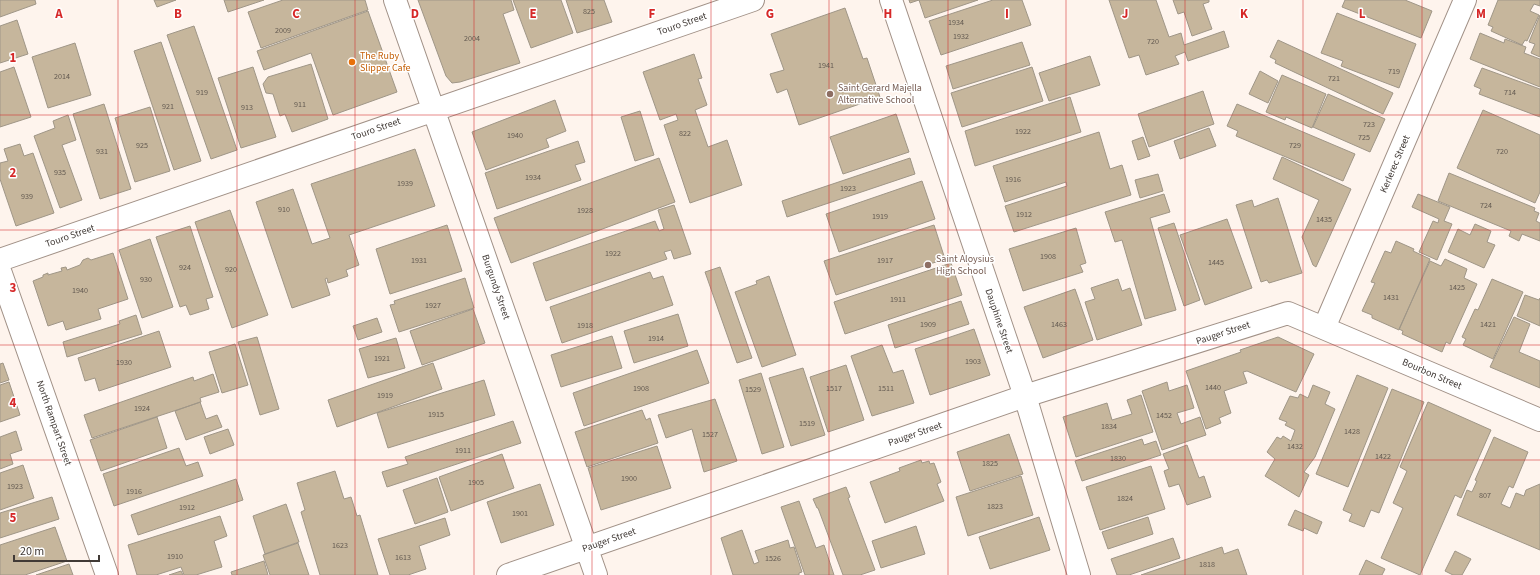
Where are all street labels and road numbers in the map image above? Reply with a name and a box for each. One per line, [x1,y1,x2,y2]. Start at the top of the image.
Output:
street label: Touro Street [655,9,709,39]
street label: Touro Street [349,114,403,144]
street label: Kerlerec Street [1377,132,1414,195]
street label: Touro Street [43,221,97,251]
street label: Burgundy Street [478,253,514,322]
street label: Dauphine Street [981,287,1017,356]
street label: Pauger Street [1194,317,1252,348]
street label: Bourbon Street [1400,355,1465,393]
street label: North Rampart Street [33,378,75,468]
street label: Pauger Street [886,418,944,450]
street label: Pauger Street [580,524,638,556]

